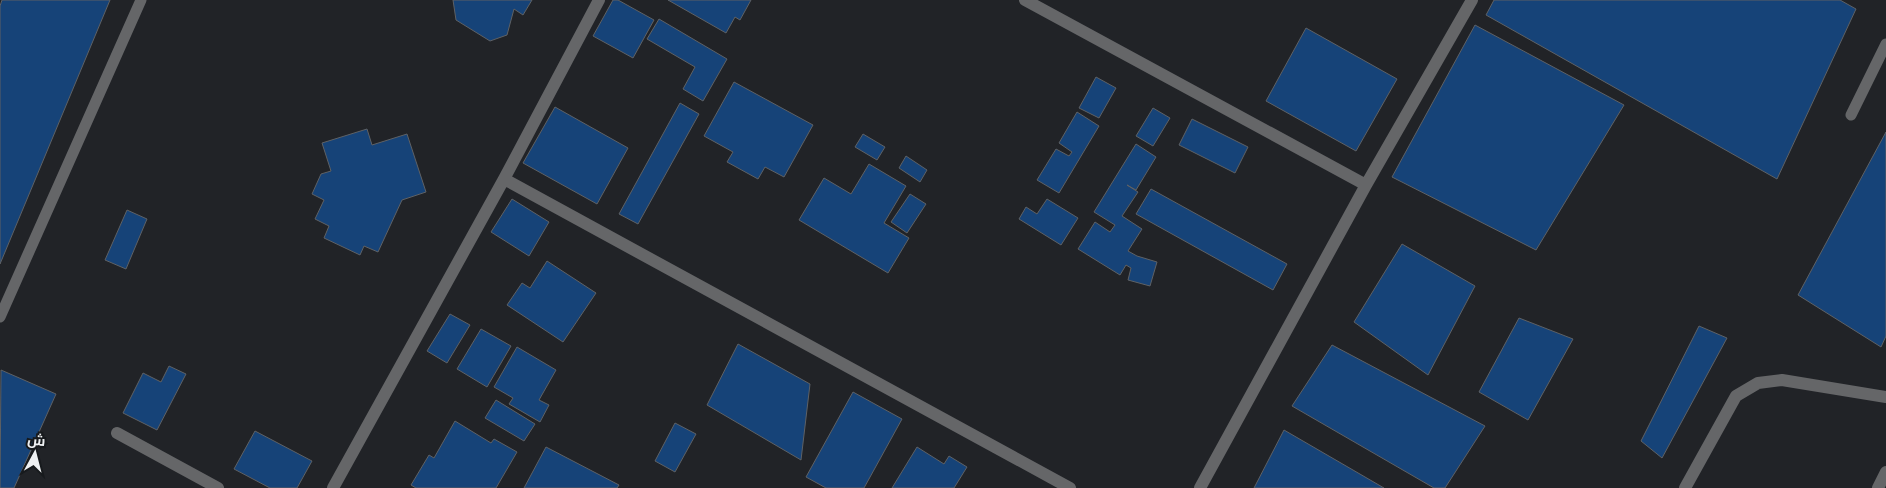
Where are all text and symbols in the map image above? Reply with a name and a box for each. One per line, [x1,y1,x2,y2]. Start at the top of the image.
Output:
north arrow [10,428,60,478]
text: ش [27,431,47,450]

